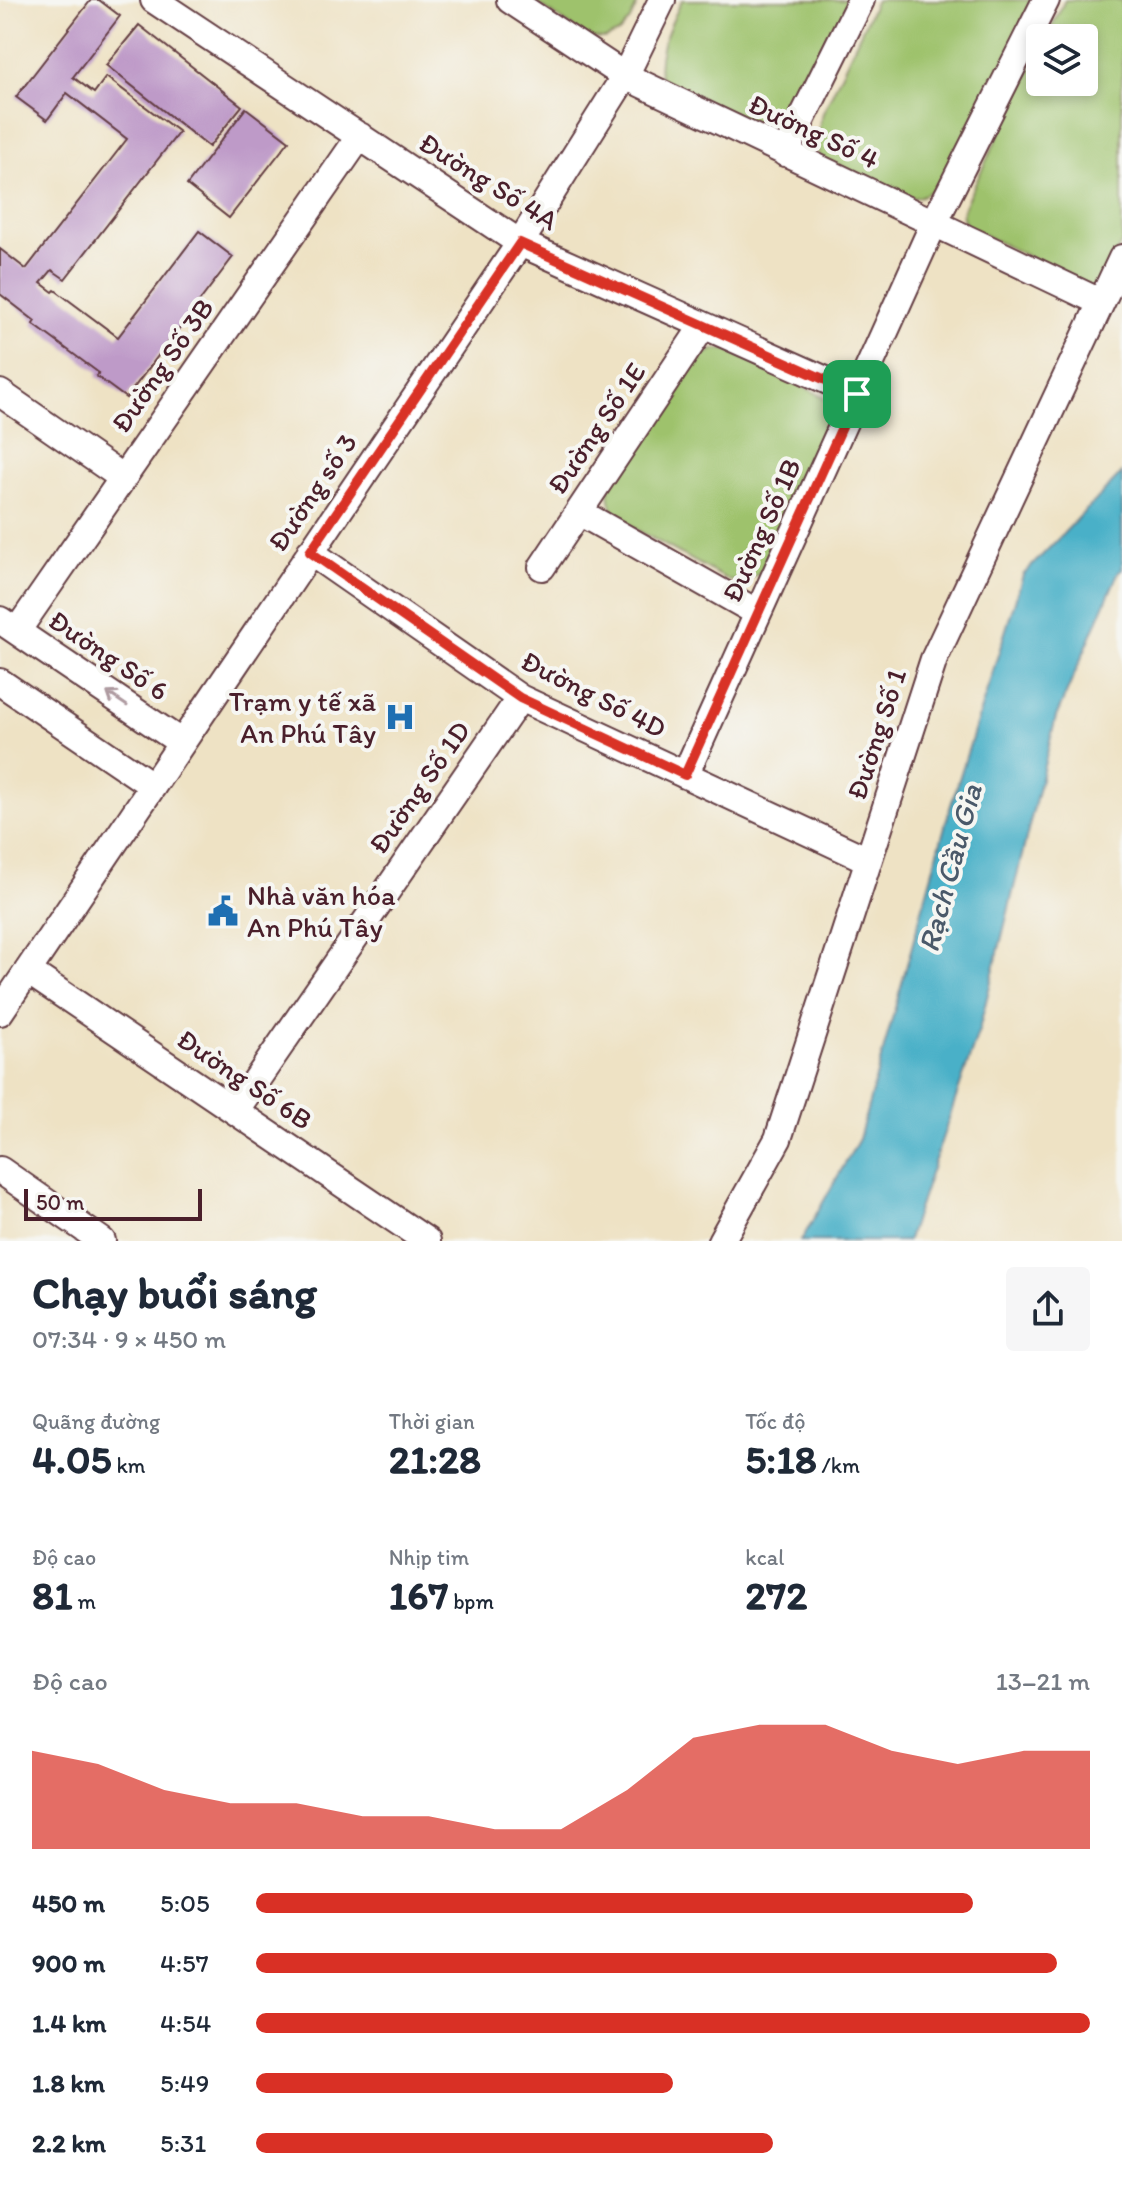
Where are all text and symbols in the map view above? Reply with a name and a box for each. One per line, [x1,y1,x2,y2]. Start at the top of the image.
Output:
map controls [1026,24,1098,96]
button: layers [1026,24,1098,96]
street label: Đường Số 4 [744,86,885,176]
street label: Đường Số 4A [413,125,565,237]
street label: Đường Số 3B [103,291,221,439]
street label: Đường Số 1E [540,356,652,500]
pin [823,360,891,428]
icon: arrive [835,372,879,416]
street label: Đường số 3 [260,427,364,557]
street label: Đường Số 1B [714,453,808,607]
street label: Đường Số 6 [43,602,175,708]
street label: Đường Số 4D [516,643,672,745]
street label: Đường Số 1 [839,664,913,804]
place label: Trạm y tế xã An Phú Tây [229,684,376,750]
one-way arrow [107,691,129,707]
hospital icon: Trạm y tế xã An Phú Tây [383,700,417,734]
street label: Đường Số 1D [361,714,477,860]
water label: Rạch Cầu Gia [909,780,990,956]
place label: Nhà văn hóa An Phú Tây [247,878,396,944]
public building icon: Nhà văn hóa An Phú Tây [206,894,240,928]
street label: Đường Số 6B [171,1021,319,1137]
scale bar [24,1185,202,1221]
text: 50 m [36,1189,85,1216]
text: Chạy buổi sáng [32,1266,317,1319]
button: share [1006,1267,1090,1351]
text: 07:34 · 9 × 450 m [32,1323,226,1355]
text: Quãng đường [32,1408,160,1435]
text: Thời gian [389,1408,475,1435]
text: Tốc độ [745,1408,805,1435]
text: 4.05 [32,1435,112,1483]
text: 21:28 [389,1435,481,1483]
text: 5:18 [745,1435,817,1483]
text: km [112,1452,146,1479]
text: /km [817,1452,860,1479]
text: Độ cao [32,1544,96,1571]
text: Nhịp tim [389,1544,469,1571]
text: kcal [745,1544,784,1571]
text: 81 [32,1571,72,1619]
text: 167 [389,1571,448,1619]
text: 272 [745,1571,807,1619]
text: m [72,1588,96,1615]
text: bpm [448,1588,494,1615]
text: Độ cao [32,1665,108,1697]
text: 13–21 m [996,1665,1090,1697]
text: 450 m [32,1887,105,1919]
text: 5:05 [160,1887,210,1919]
text: 900 m [32,1947,105,1979]
text: 4:57 [160,1947,209,1979]
text: 1.4 km [32,2007,106,2039]
text: 4:54 [160,2007,211,2039]
text: 1.8 km [32,2067,105,2099]
text: 5:49 [160,2067,209,2099]
text: 2.2 km [32,2127,106,2159]
text: 5:31 [160,2127,206,2159]

